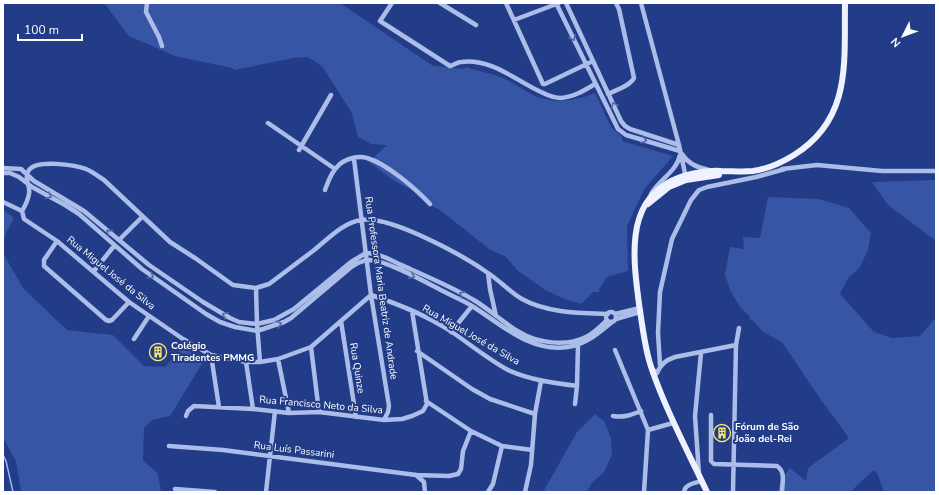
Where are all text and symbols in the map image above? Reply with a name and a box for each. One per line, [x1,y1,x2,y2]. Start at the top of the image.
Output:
scale bar [18,16,82,42]
north arrow [883,16,923,56]
text: 100 m [24,22,59,38]
one-way arrow [568,34,576,42]
text: N [888,34,904,50]
one-way arrow [611,102,619,110]
one-way arrow [640,135,647,144]
one-way arrow [45,191,52,199]
street label: Rua Professora Maria Beatriz de Andrade [361,196,401,380]
one-way arrow [106,229,113,236]
street label: Rua Miguel José da Silva [64,233,158,313]
one-way arrow [147,271,154,278]
one-way arrow [408,271,415,279]
one-way arrow [459,292,466,299]
street label: Rua Miguel José da Silva [420,301,522,369]
one-way arrow [222,312,230,320]
one-way arrow [275,320,282,329]
place label: Colégio Tiradentes PMMG [171,339,254,365]
building icon: Colégio Tiradentes PMMG [148,342,168,362]
street label: Rua Quinze [346,342,368,394]
street label: Rua Francisco Neto da Silva [259,393,383,417]
place label: Fórum de São João del-Rei [734,420,799,446]
building icon: Fórum de São João del-Rei [712,423,732,443]
street label: Rua Luís Passarini [253,438,335,462]

